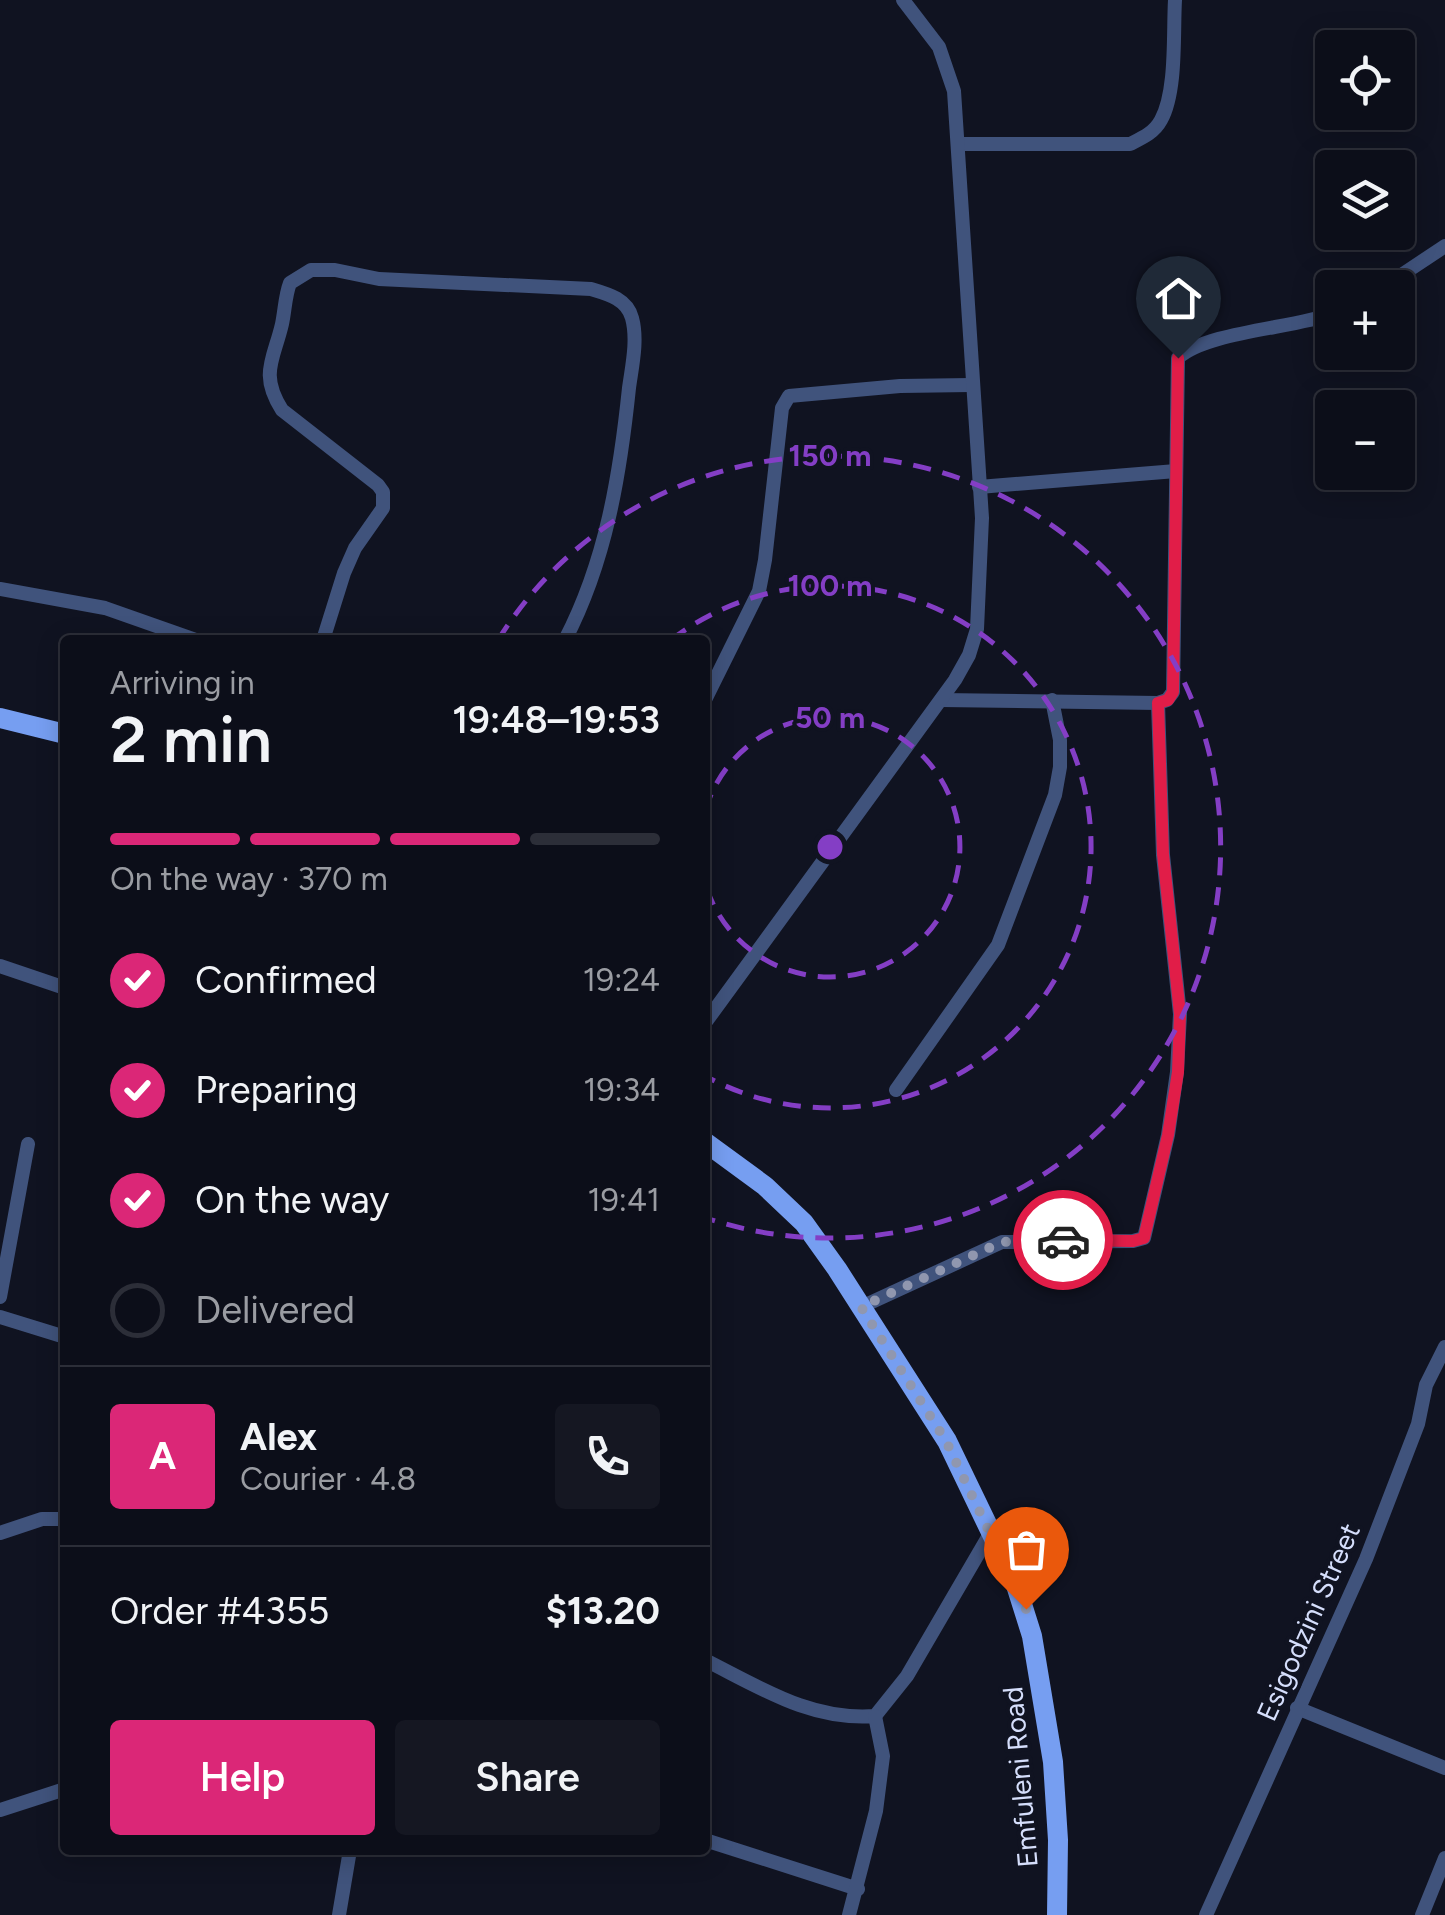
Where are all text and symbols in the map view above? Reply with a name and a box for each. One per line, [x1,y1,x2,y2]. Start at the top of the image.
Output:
map controls [1315,30,1415,490]
button: locate [1315,30,1415,130]
button: layers [1315,150,1415,250]
pin [1136,256,1221,359]
button: + [1315,270,1415,370]
icon: home [1151,271,1206,326]
button: − [1315,390,1415,490]
text: 150 m [789,437,871,474]
text: 100 m [788,567,872,604]
text: Arriving in [110,664,255,702]
text: 19:48–19:53 [452,697,660,743]
text: 50 m [795,699,865,736]
text: 2 min [110,700,272,778]
centre of rings [812,829,848,865]
text: On the way · 370 m [110,860,388,898]
icon: check [110,953,165,1008]
text: Confirmed [195,957,377,1003]
text: 19:24 [583,961,660,999]
icon: check [110,1063,165,1118]
text: Preparing [195,1067,357,1113]
text: 19:34 [583,1071,660,1109]
icon: check [110,1173,165,1228]
text: On the way [195,1177,389,1223]
text: 19:41 [587,1181,660,1219]
courier [1013,1190,1113,1290]
icon: car [1036,1213,1091,1268]
text: Delivered [195,1287,355,1333]
button: phone [555,1404,660,1509]
text: Alex [240,1414,317,1460]
text: A [149,1433,176,1479]
text: Courier · 4.8 [240,1460,416,1498]
pin [984,1507,1069,1610]
street label: Esigodzini Street [1249,1518,1367,1726]
icon: bag [999,1522,1054,1577]
text: Order #4355 [110,1588,329,1634]
text: $13.20 [546,1588,660,1634]
street label: Emfuleni Road [995,1685,1045,1869]
button: Help [110,1720,375,1835]
button: Share [395,1720,660,1835]

